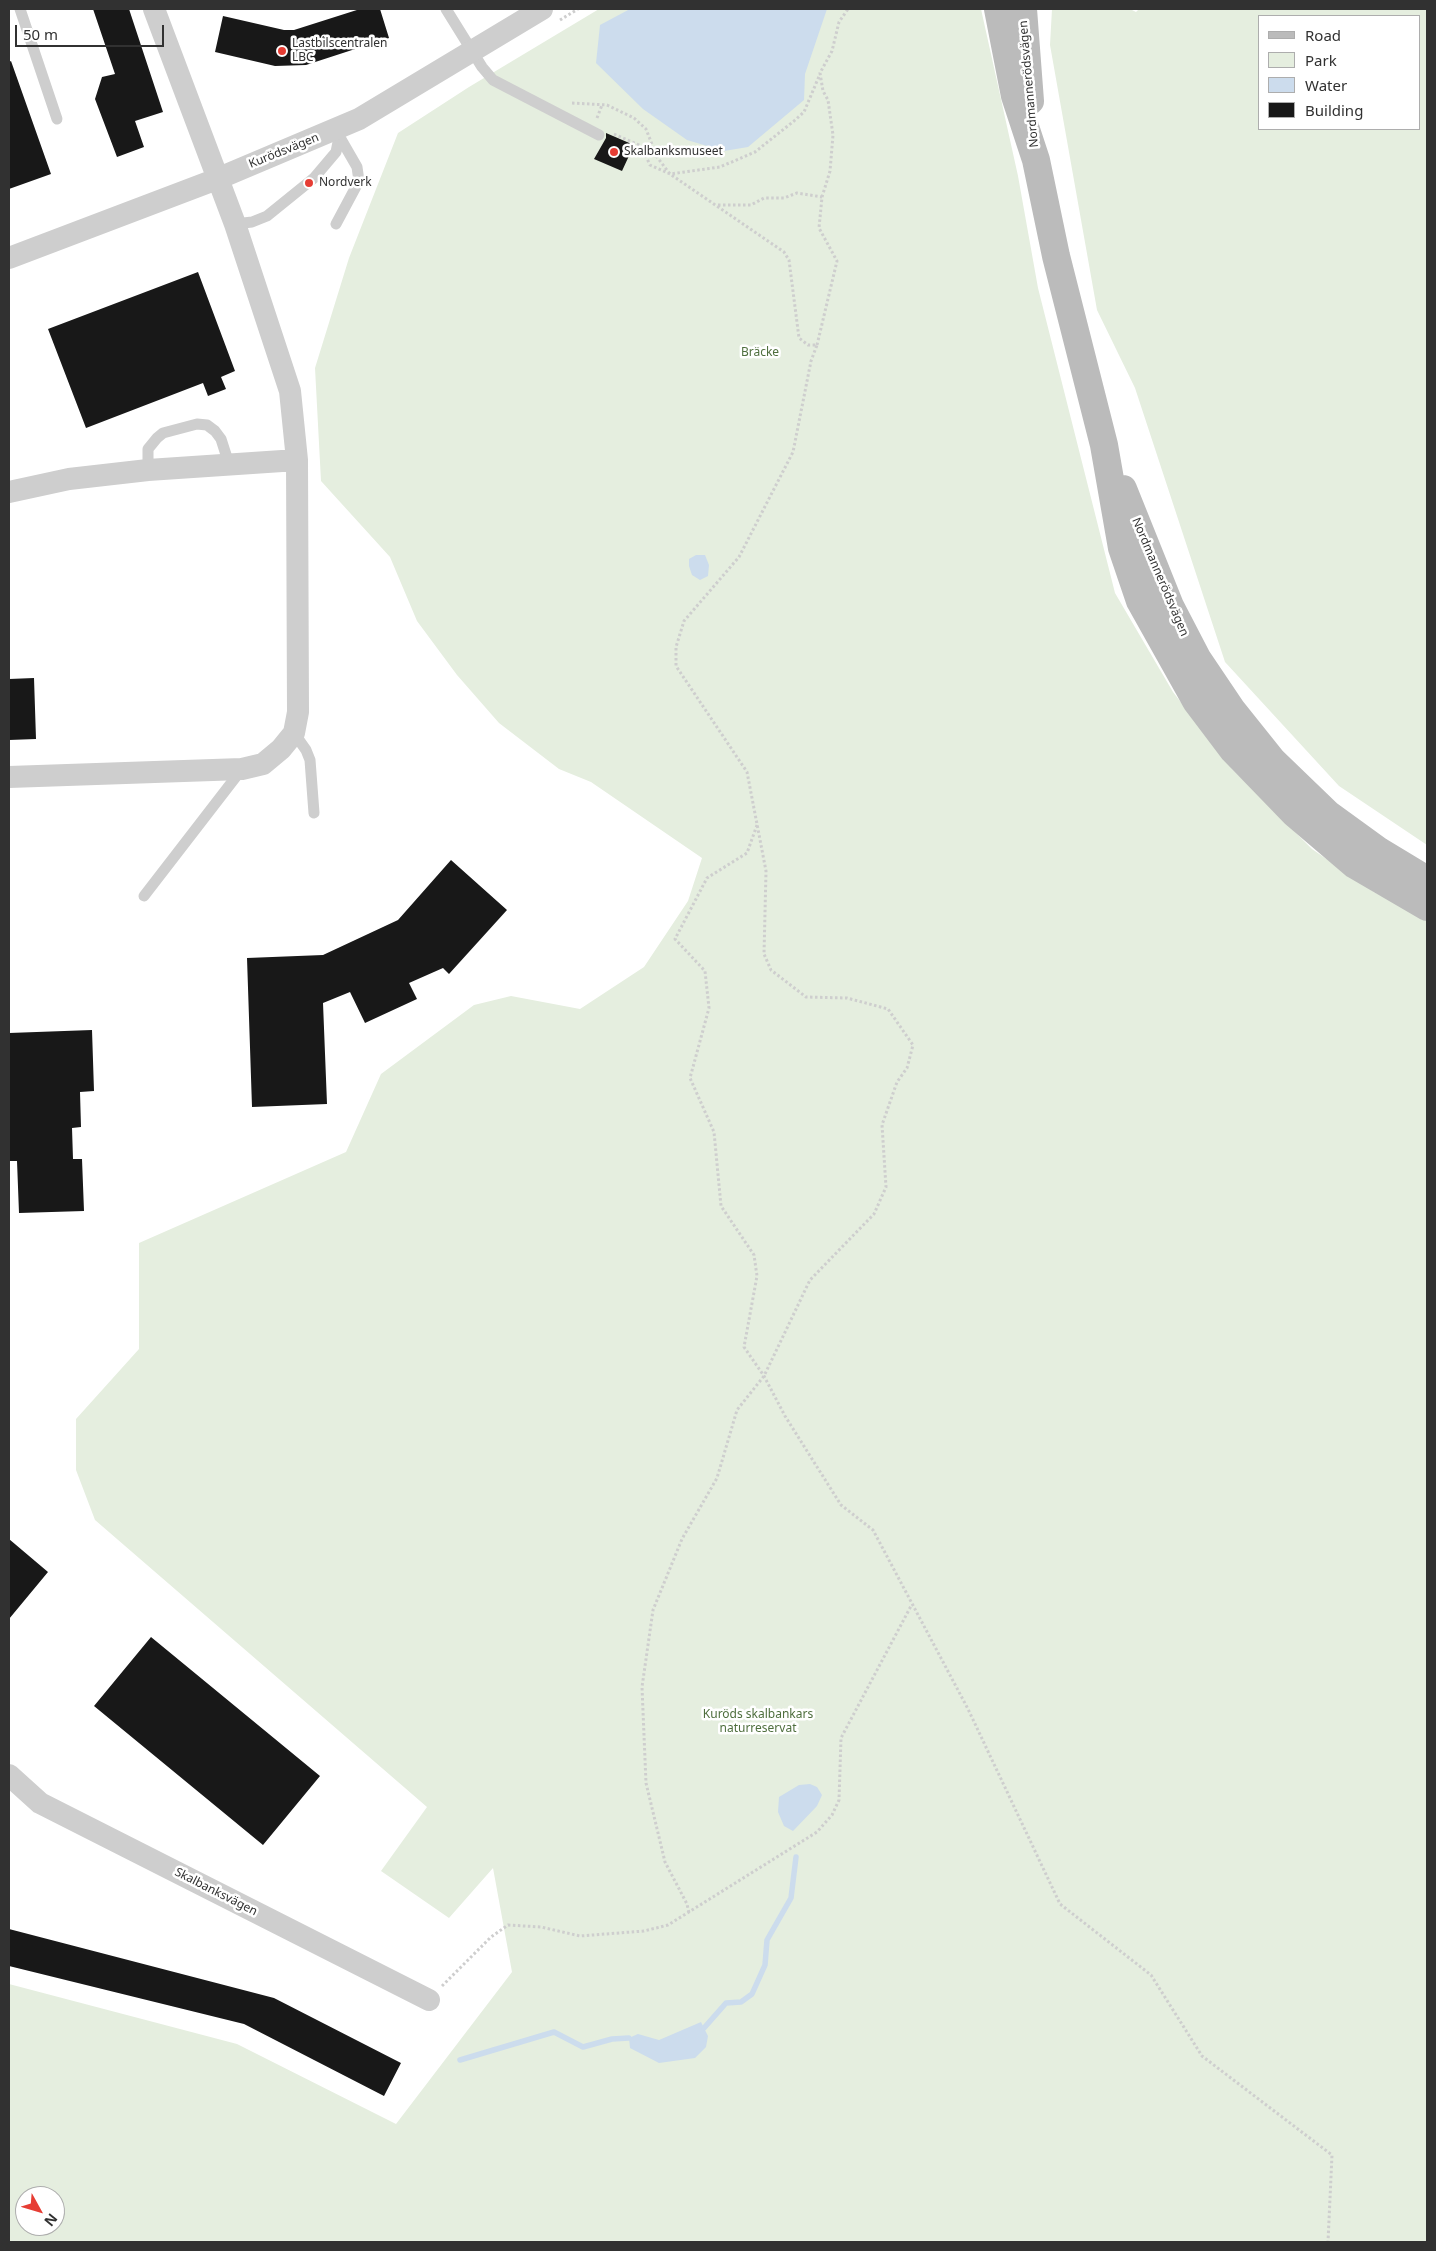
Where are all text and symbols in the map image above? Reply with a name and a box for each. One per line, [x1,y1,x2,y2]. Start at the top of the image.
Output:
scale bar [18,15,166,47]
legend [1258,15,1421,130]
street label: Nordmannerödsvägen [1016,20,1042,148]
text: 50 m [23,24,58,44]
text: Road [1305,25,1341,45]
place label: Lastbilscentralen LBC [292,37,387,65]
marker: Lastbilscentralen LBC [276,45,288,57]
text: Park [1305,50,1337,70]
text: Water [1305,75,1347,95]
text: Building [1305,100,1363,120]
street label: Kurödsvägen [247,130,321,172]
place label: Skalbanksmuseet [624,145,723,159]
marker: Skalbanksmuseet [608,146,620,158]
place label: Nordverk [319,176,372,190]
marker: Nordverk [303,177,315,189]
park label: Bräcke [741,346,779,360]
street label: Nordmannerödsvägen [1128,515,1192,639]
park label: Kuröds skalbankars naturreservat [703,1708,813,1736]
street label: Skalbanksvägen [172,1865,260,1919]
north arrow [15,2186,65,2236]
text: N [40,2210,62,2231]

